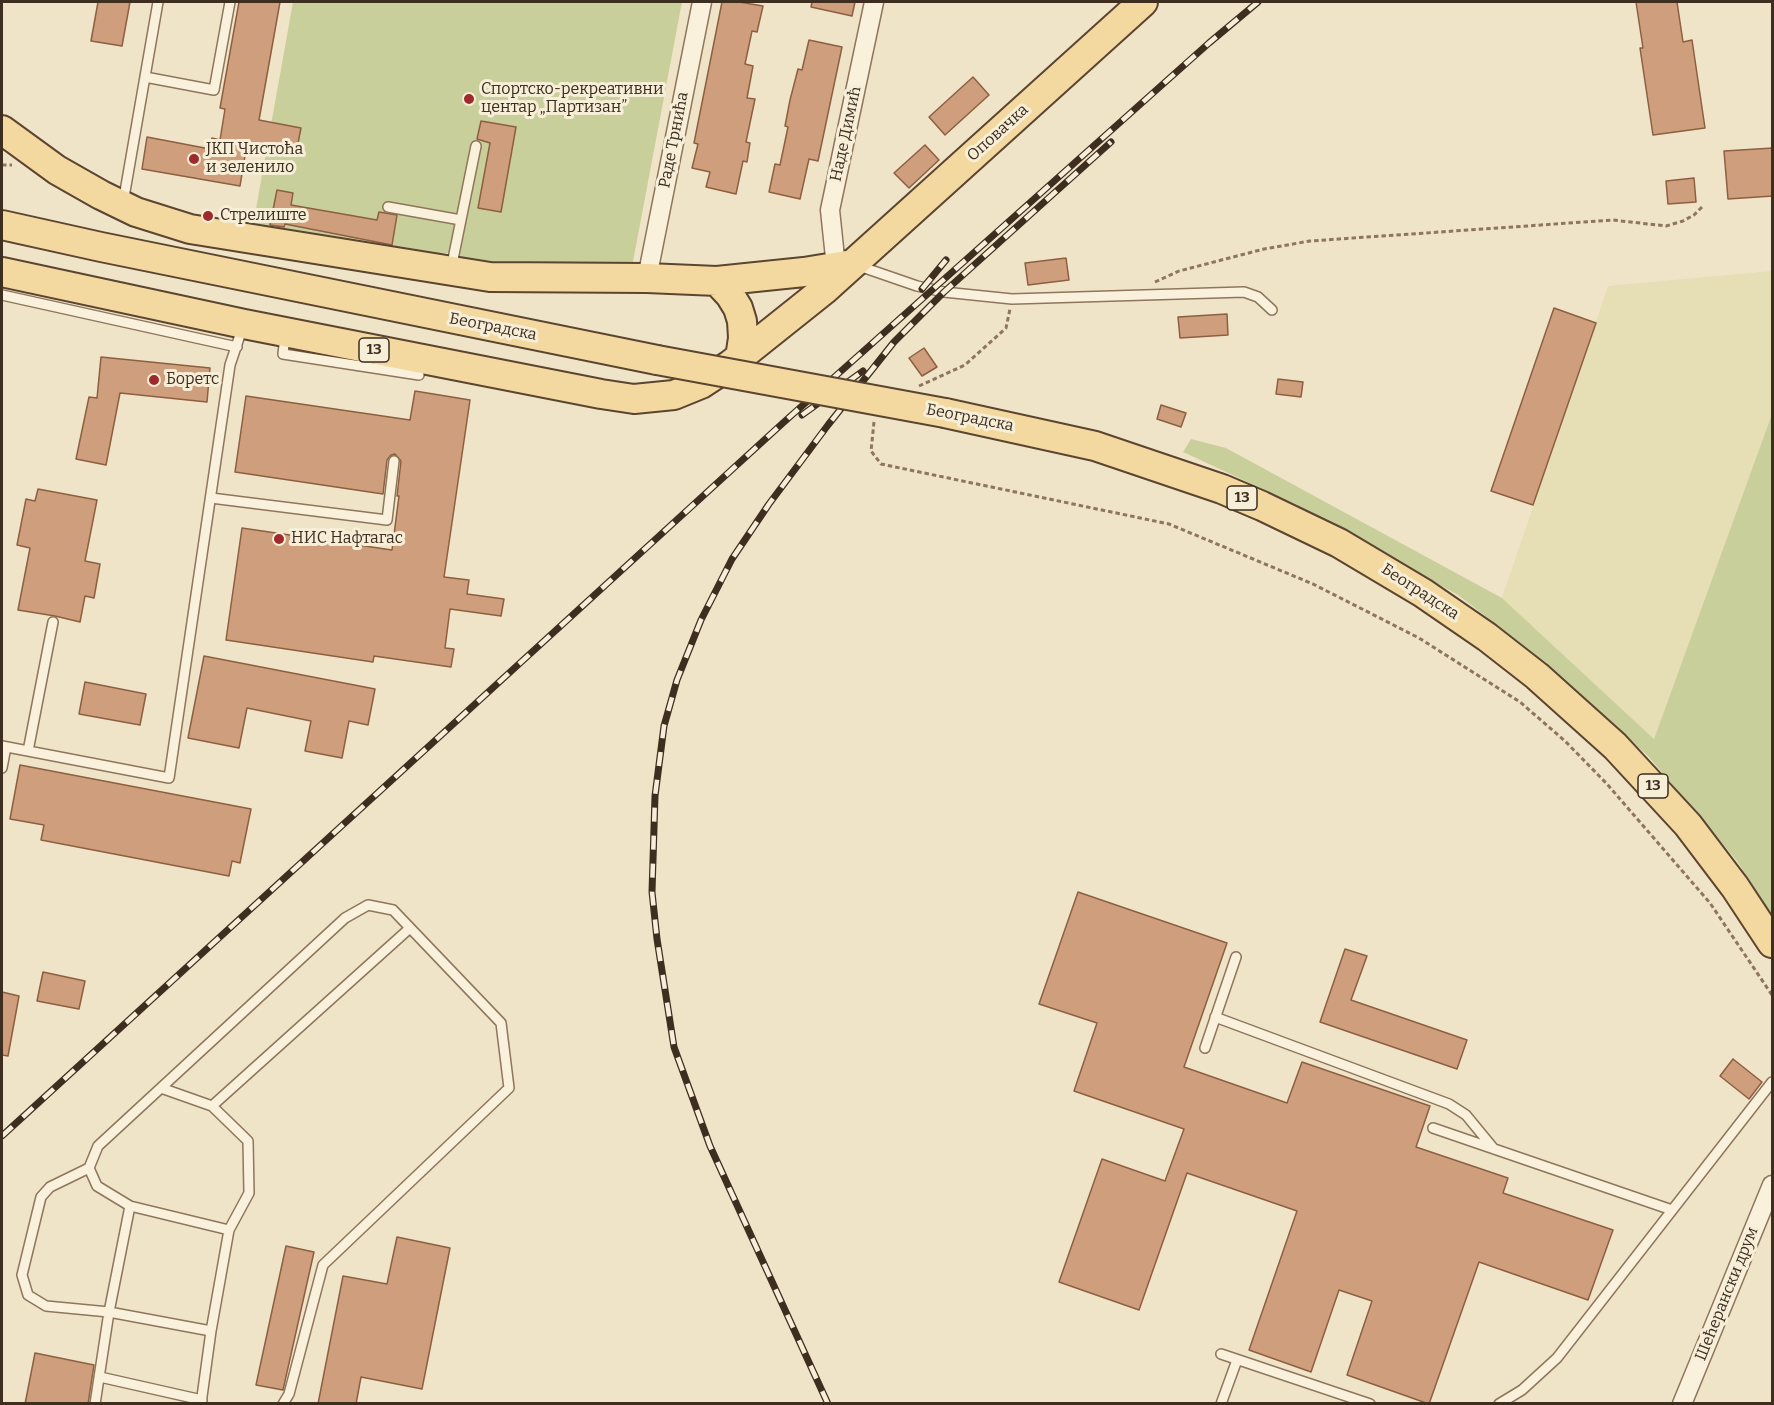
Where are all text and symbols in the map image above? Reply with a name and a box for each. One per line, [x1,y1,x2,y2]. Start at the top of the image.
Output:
place label: Спортско-рекреативни центар „Партизан” [481,80,664,118]
street label: Наде Димић [827,85,865,183]
street label: Раде Трнића [655,90,693,190]
marker: Спортско-рекреативни центар „Партизан” [462,92,476,106]
street label: Оповачка [963,101,1033,165]
place label: ЈКП Чистоћа и зеленило [206,140,303,178]
marker: ЈКП Чистоћа и зеленило [187,152,201,166]
place label: Стрелиште [220,206,307,226]
marker: Стрелиште [201,209,215,223]
street label: Београдска [448,309,538,345]
road number: 13 [359,338,389,362]
place label: Боретс [166,370,219,390]
marker: Боретс [147,373,161,387]
street label: Београдска [925,400,1015,436]
road number: 13 [1227,486,1257,510]
place label: НИС Нафтагас [291,529,403,549]
marker: НИС Нафтагас [272,532,286,546]
street label: Београдска [1378,560,1462,624]
road number: 13 [1638,774,1668,798]
street label: Шећерански друм [1691,1224,1763,1364]

